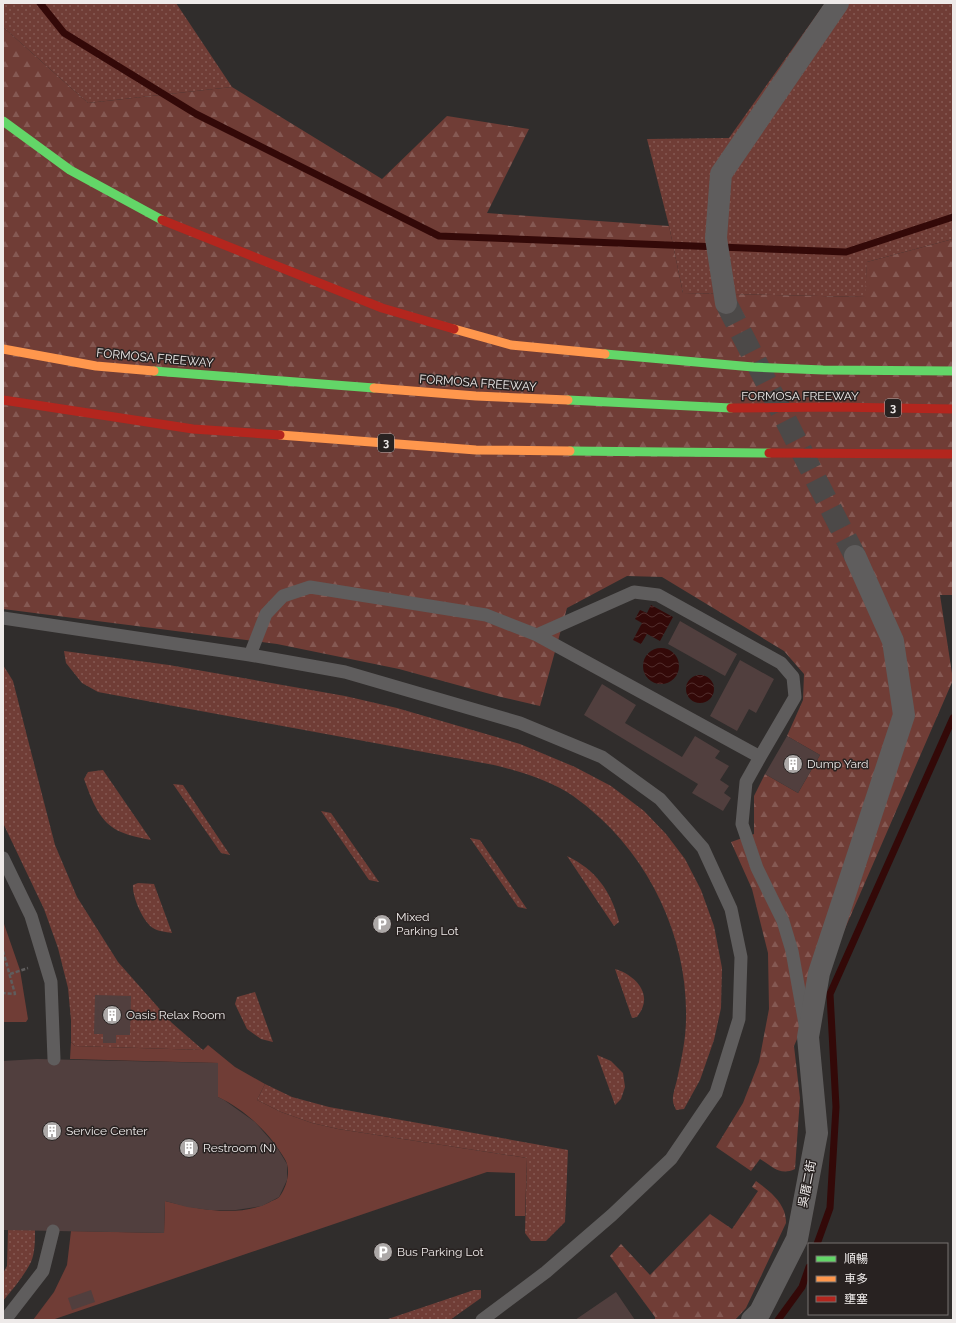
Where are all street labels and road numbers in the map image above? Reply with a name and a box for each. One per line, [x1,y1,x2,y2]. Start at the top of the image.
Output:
street label: FORMOSA FREEWAY [96,346,214,370]
street label: FORMOSA FREEWAY [419,372,537,394]
street label: FORMOSA FREEWAY [741,389,859,403]
road number: 3 [885,399,901,417]
road number: 3 [378,434,394,452]
street label: 吳厝二街 [796,1159,818,1209]

